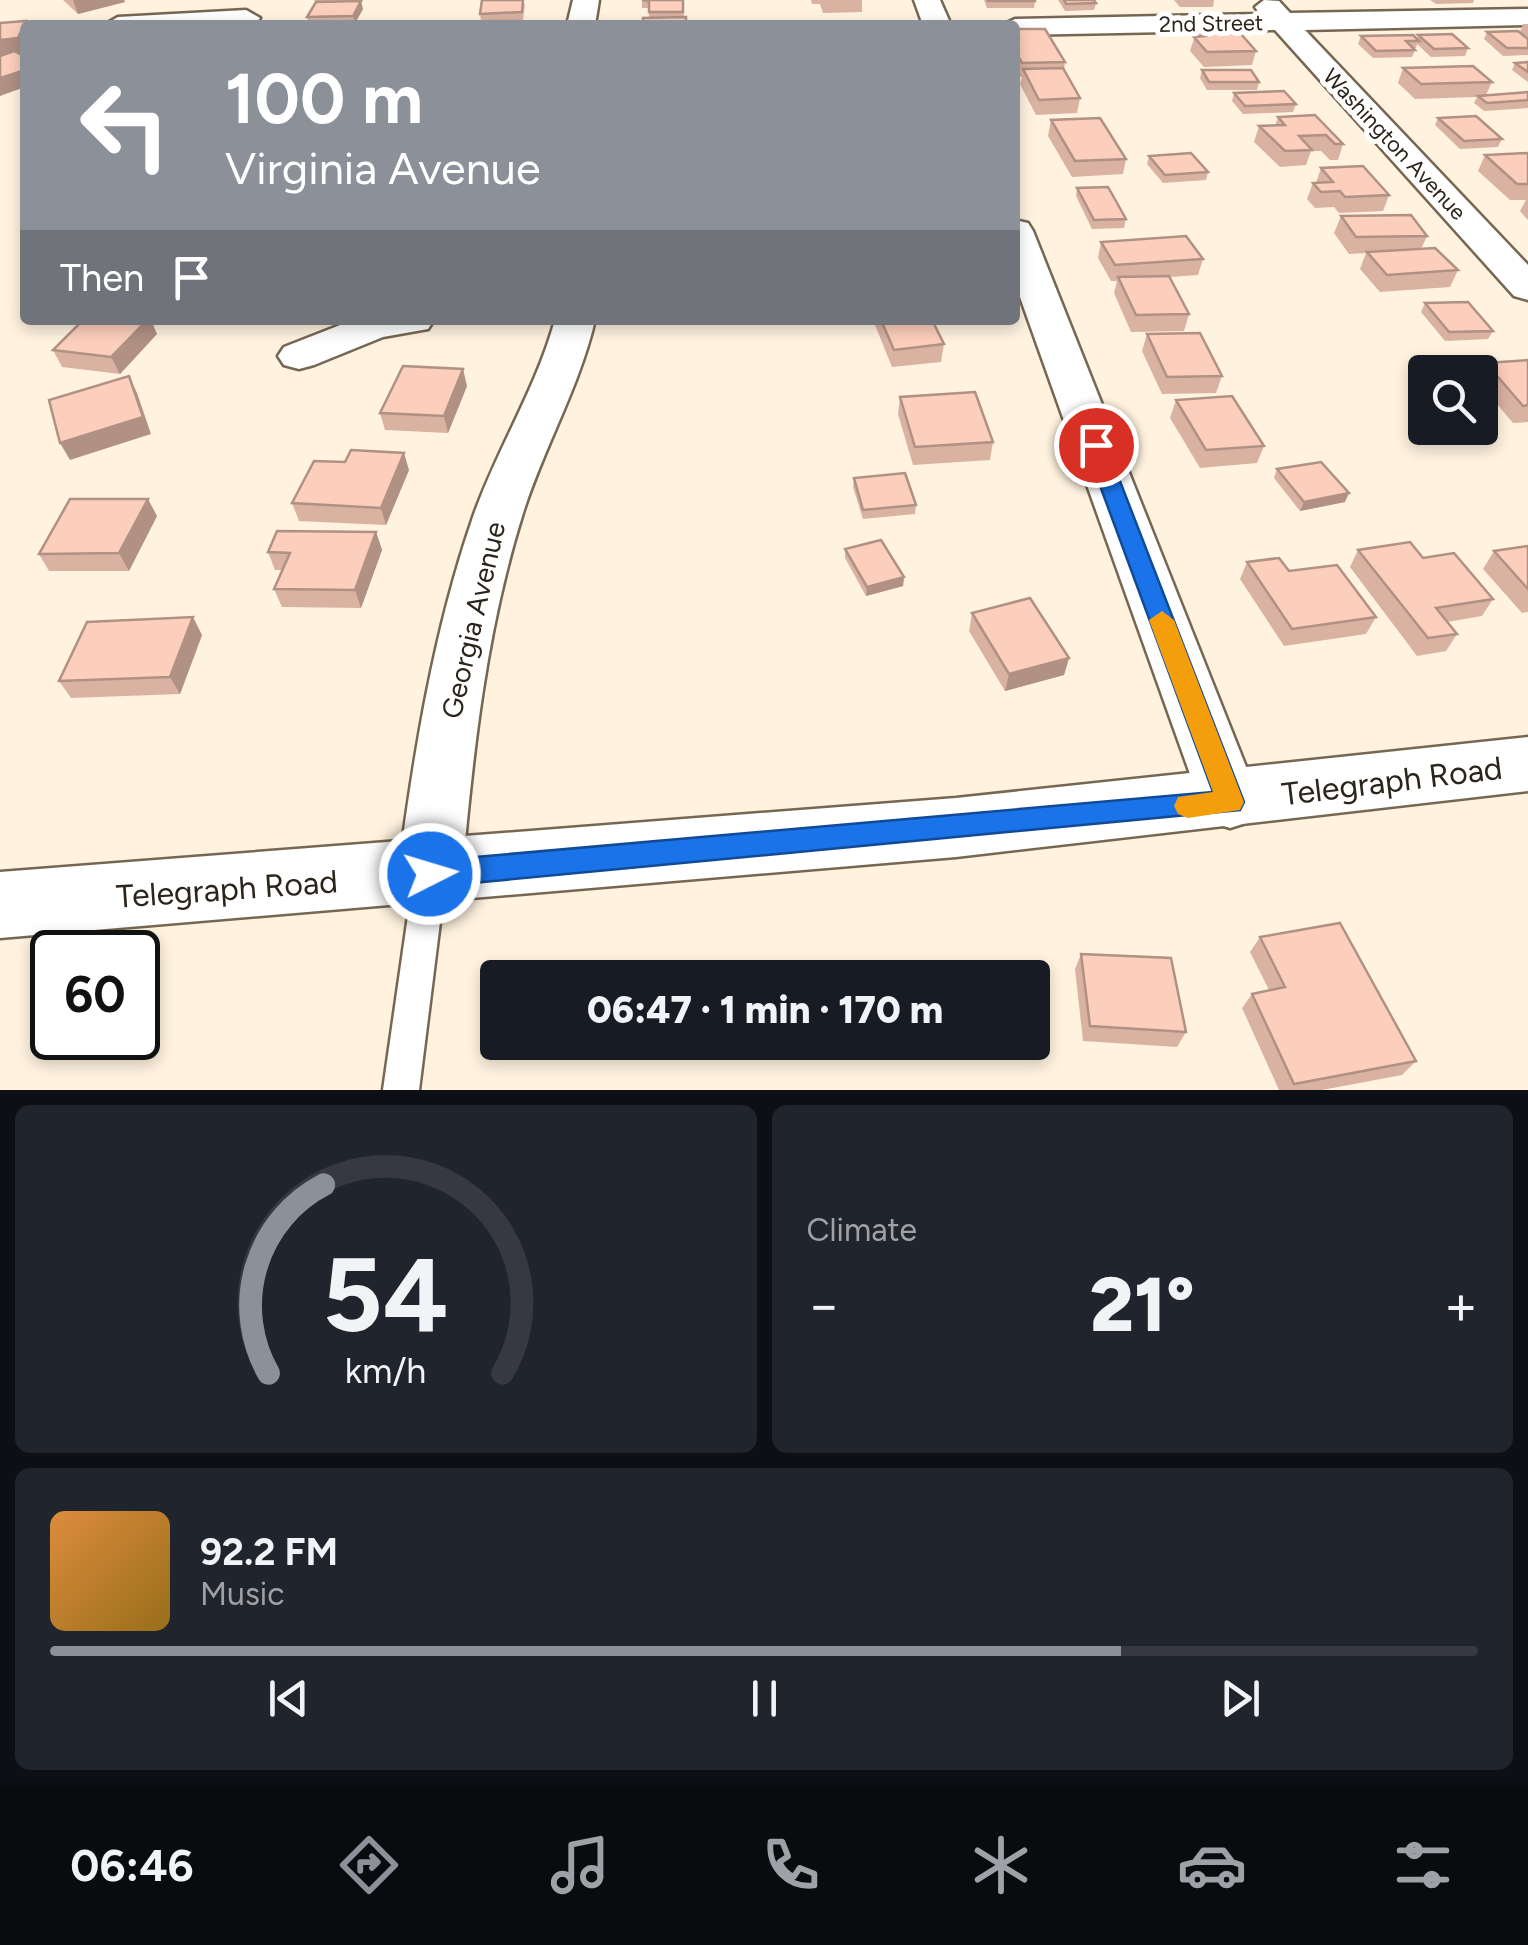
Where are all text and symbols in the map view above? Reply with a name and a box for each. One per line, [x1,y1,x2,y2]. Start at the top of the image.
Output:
street label: 2nd Street [1159,9,1263,38]
text: 100 m [225,56,423,141]
icon: left [60,60,190,190]
street label: Washington Avenue [1317,63,1472,226]
text: Virginia Avenue [225,141,540,195]
icon: arrive [164,250,219,305]
text: Then [60,255,144,301]
map controls [1408,355,1498,445]
button: search [1408,355,1498,445]
pin [1054,403,1139,488]
icon: arrive [1069,418,1124,473]
street label: Georgia Avenue [434,518,512,722]
street label: Telegraph Road [1280,749,1504,813]
position arrow [378,822,482,926]
street label: Telegraph Road [115,862,339,916]
speed limit sign: 60 [30,930,160,1060]
text: 06:47 · 1 min · 170 m [587,987,943,1033]
text: Climate [807,1211,917,1249]
text: 54 [323,1232,449,1357]
text: 21° [1090,1260,1195,1350]
text: − [807,1272,841,1338]
text: + [1444,1272,1478,1338]
text: km/h [345,1349,427,1392]
text: 92.2 FM [200,1529,338,1575]
text: Music [200,1575,285,1613]
icon: previous [261,1671,316,1726]
icon: pause [737,1671,792,1726]
icon: next [1213,1671,1268,1726]
icon: directions [334,1830,404,1900]
icon: music [545,1830,615,1900]
icon: phone [756,1830,826,1900]
icon: climate [966,1830,1036,1900]
icon: car [1177,1830,1247,1900]
icon: filters [1388,1830,1458,1900]
text: 06:46 [70,1838,194,1892]

